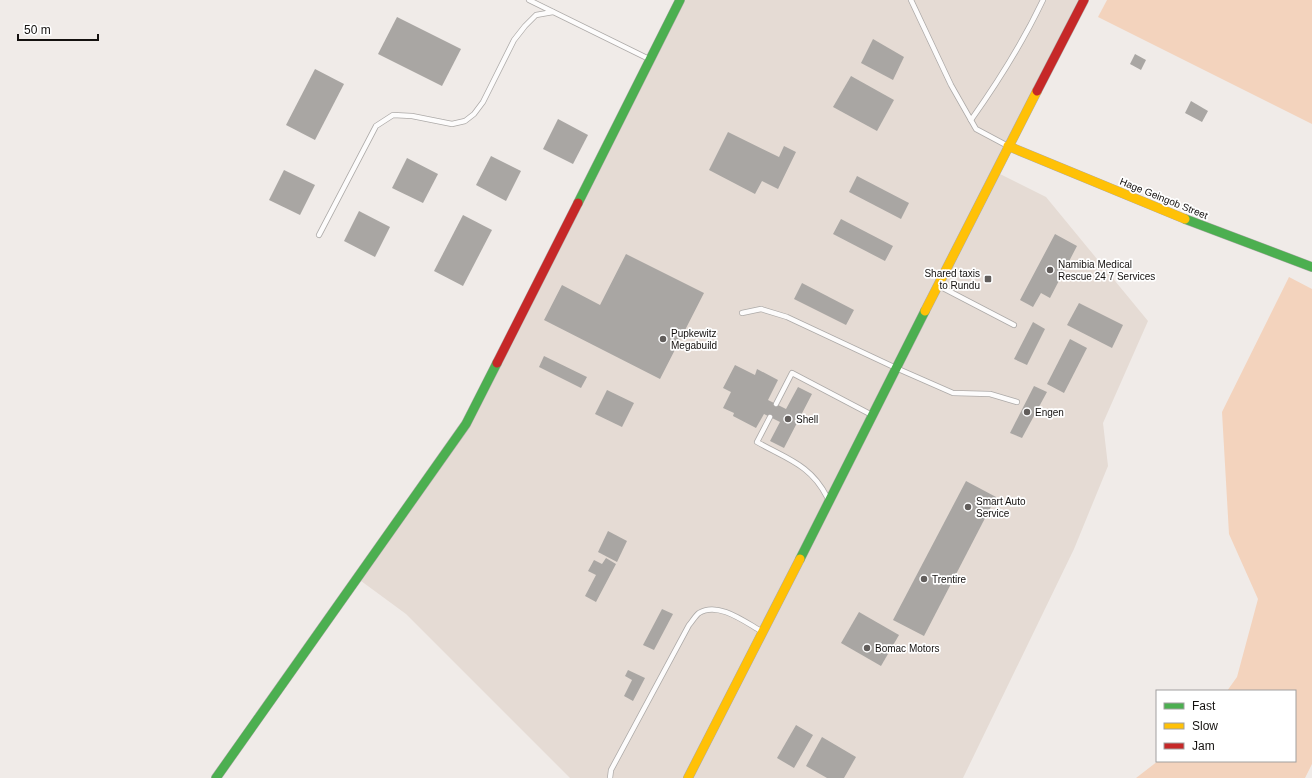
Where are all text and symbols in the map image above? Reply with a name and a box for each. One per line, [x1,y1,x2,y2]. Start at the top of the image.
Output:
scale bar [18,16,98,42]
text: 50 m [24,23,51,37]
street label: Hage Geingob Street [1118,176,1210,221]
place label: Namibia Medical Rescue 24 7 Services [1058,259,1155,282]
marker: Namibia Medical Rescue 24 7 Services [1045,265,1055,275]
place label: Shared taxis to Rundu [924,268,980,291]
marker: Shared taxis to Rundu [983,274,993,284]
place label: Pupkewitz Megabuild [671,328,717,351]
marker: Pupkewitz Megabuild [658,334,668,344]
marker: Engen [1022,407,1032,417]
place label: Engen [1035,407,1064,418]
marker: Shell [783,414,793,424]
place label: Shell [796,414,818,425]
place label: Smart Auto Service [976,496,1026,519]
marker: Smart Auto Service [963,502,973,512]
marker: Trentire [919,574,929,584]
place label: Trentire [932,574,967,585]
marker: Bomac Motors [862,643,872,653]
place label: Bomac Motors [875,643,939,654]
legend [1156,690,1296,762]
text: Fast [1192,699,1216,713]
text: Slow [1192,719,1218,733]
text: Jam [1192,739,1215,753]

